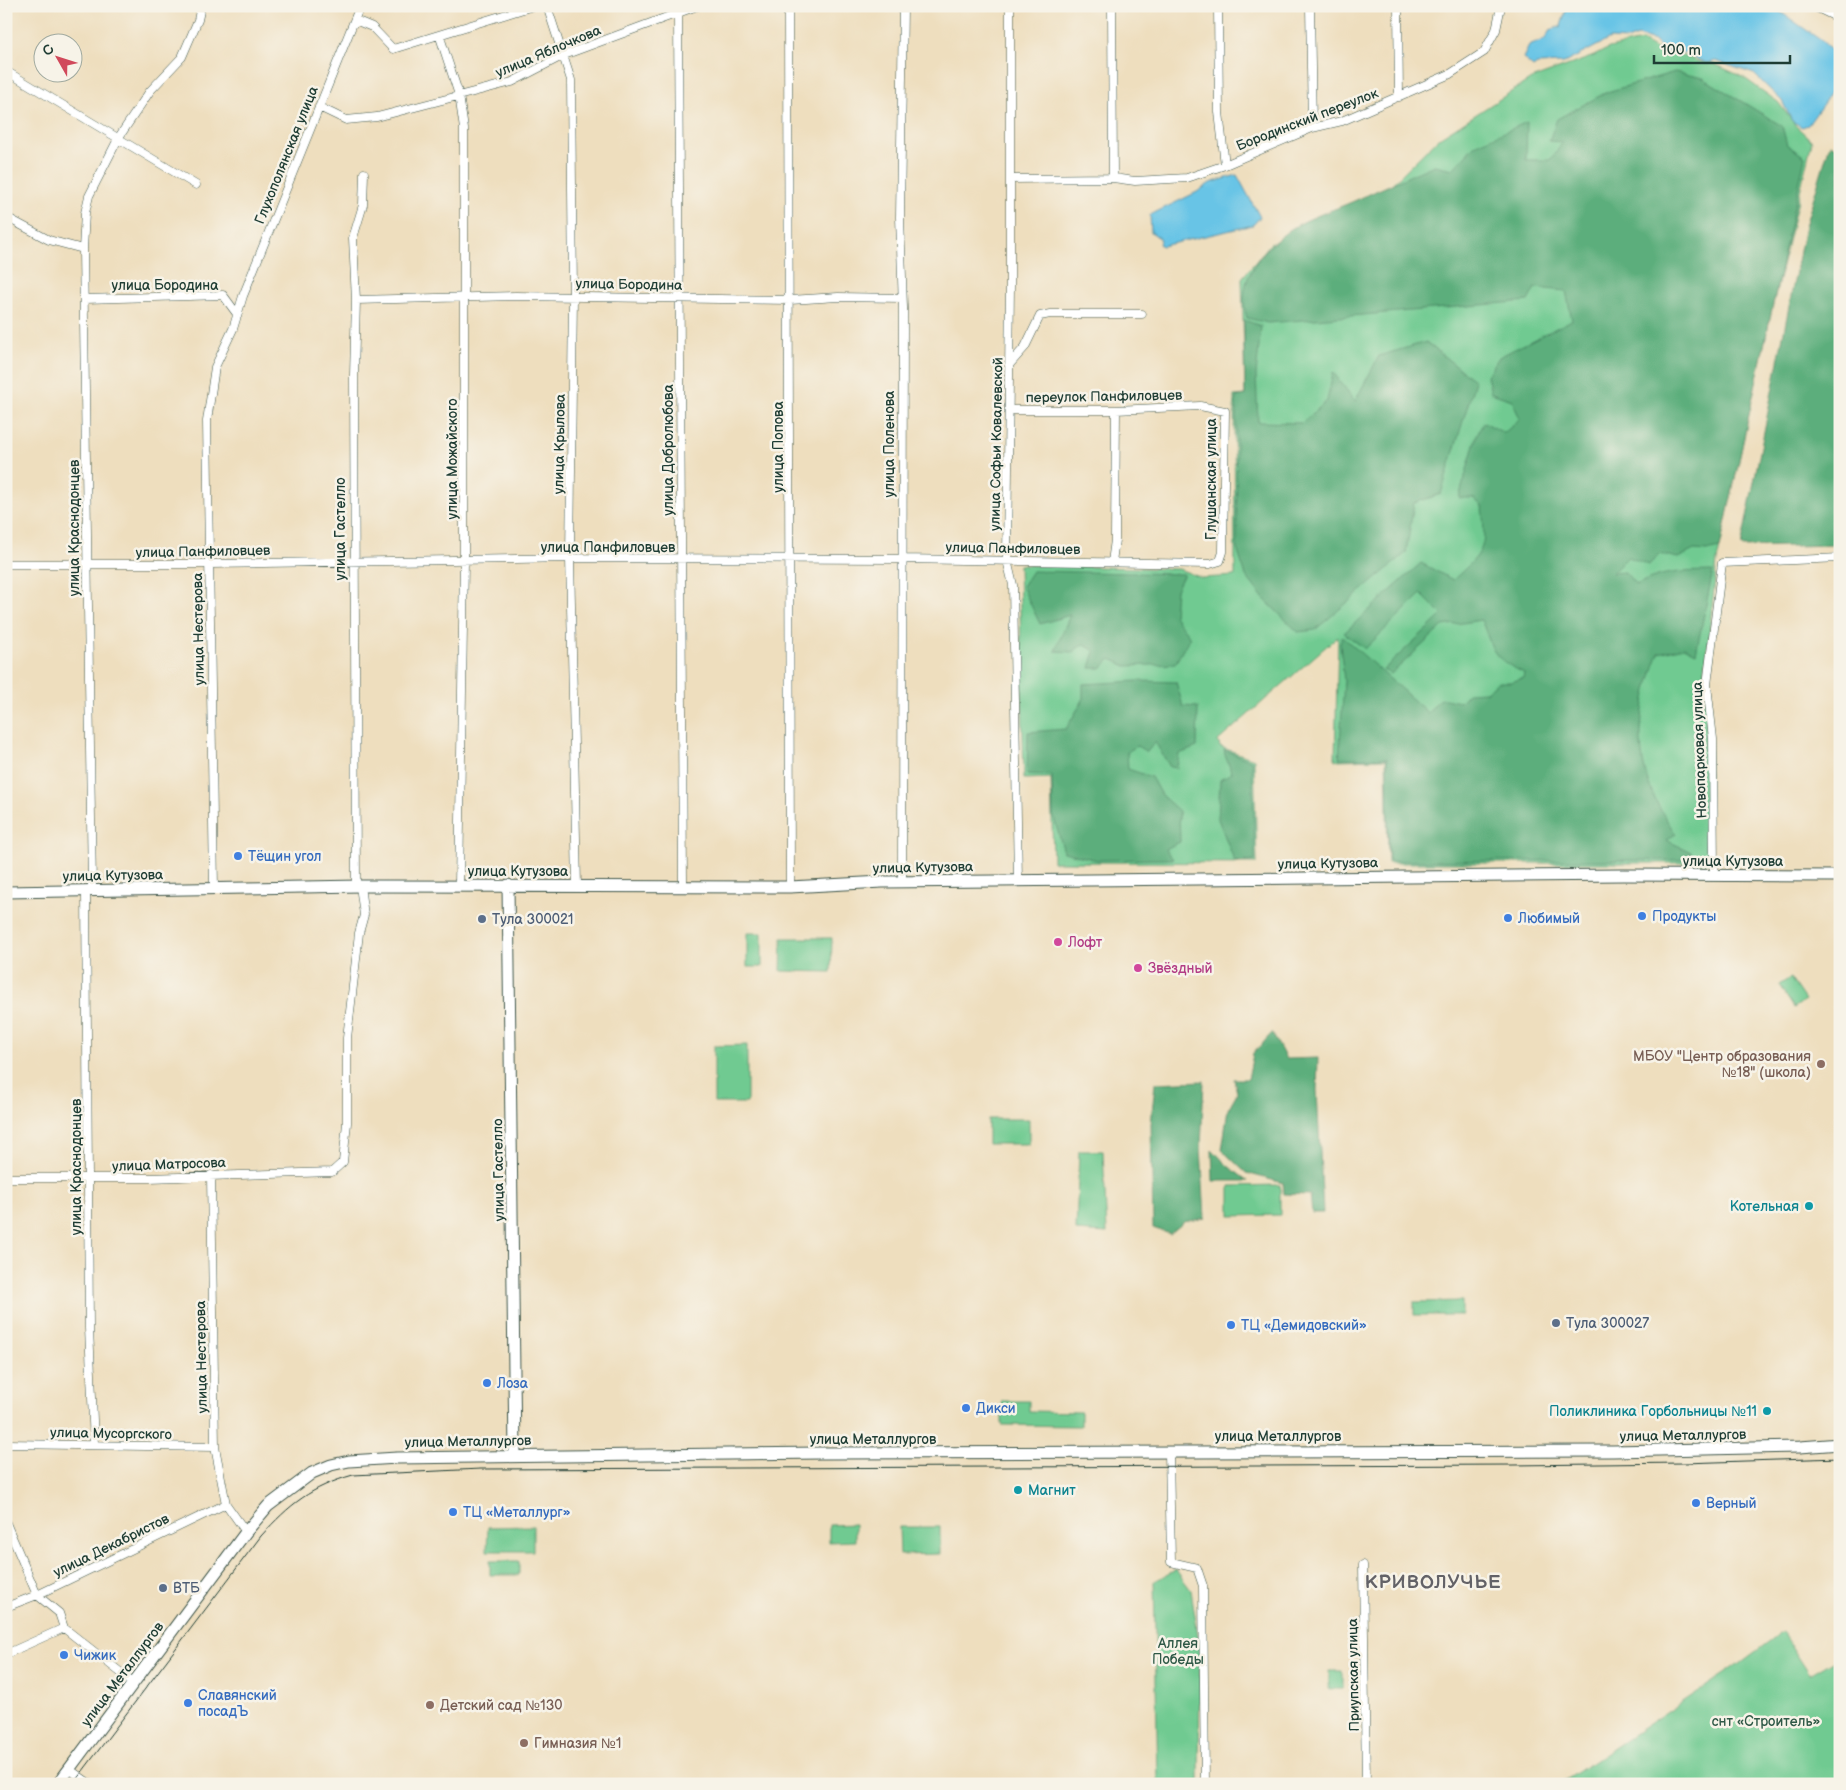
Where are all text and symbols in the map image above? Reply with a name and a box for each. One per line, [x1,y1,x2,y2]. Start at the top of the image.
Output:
street label: улица Яблочкова [493,21,604,81]
north arrow [32,32,82,82]
scale bar [1654,32,1790,64]
text: С [39,41,58,59]
text: 100 m [1661,41,1701,60]
street label: Глухополянская улица [251,83,322,227]
street label: Бородинский переулок [1234,84,1381,154]
street label: улица Бородина [575,275,683,294]
street label: улица Бородина [112,277,219,294]
street label: улица Софьи Ковалевской [986,357,1007,531]
street label: улица Добролюбова [660,384,677,516]
street label: переулок Панфиловцев [1026,387,1183,406]
street label: улица Поленова [881,390,898,497]
street label: улица Крылова [550,393,569,494]
street label: улица Можайского [444,399,461,519]
street label: улица Попова [770,401,787,493]
street label: Глушанская улица [1203,417,1220,540]
street label: улица Краснодонцев [66,459,83,596]
street label: улица Гастелло [332,478,349,580]
street label: улица Панфиловцев [541,539,676,556]
street label: улица Панфиловцев [946,539,1081,558]
street label: улица Панфиловцев [136,542,271,561]
street label: улица Нестерова [189,572,208,685]
street label: Новопарковая улица [1689,681,1710,819]
place label: Тёщин угол [248,848,322,865]
marker: Тёщин угол [232,850,244,862]
street label: улица Кутузова [1683,853,1784,870]
street label: улица Кутузова [1278,854,1379,873]
street label: улица Кутузова [873,858,974,877]
street label: улица Кутузова [468,863,569,880]
street label: улица Кутузова [63,866,164,885]
place label: Продукты [1652,908,1716,925]
place label: Любимый [1517,910,1580,927]
marker: Продукты [1636,910,1648,922]
place label: Тула 300021 [492,911,573,928]
marker: Любимый [1502,912,1514,924]
marker: Тула 300021 [476,913,488,925]
place label: Лофт [1067,934,1103,951]
marker: Лофт [1052,936,1064,948]
place label: Звёздный [1148,960,1212,977]
marker: Звёздный [1132,962,1144,974]
place label: МБОУ "Центр образования №18" (школа) [1633,1048,1811,1081]
marker: МБОУ "Центр образования №18" (школа) [1815,1058,1827,1070]
street label: улица Краснодонцев [68,1098,85,1235]
street label: улица Гастелло [489,1118,508,1222]
street label: улица Матросова [112,1154,227,1175]
place label: Котельная [1730,1198,1799,1215]
marker: Котельная [1803,1200,1815,1212]
street label: улица Нестерова [192,1300,211,1413]
place label: Тула 300027 [1566,1315,1649,1332]
place label: ТЦ «Демидовский» [1241,1317,1367,1334]
marker: Тула 300027 [1550,1317,1562,1329]
marker: ТЦ «Демидовский» [1225,1319,1237,1331]
place label: Лоза [496,1375,529,1392]
marker: Лоза [481,1377,493,1389]
place label: Дикси [976,1400,1016,1417]
marker: Дикси [960,1402,972,1414]
place label: Поликлиника Горбольницы №11 [1549,1403,1757,1420]
marker: Поликлиника Горбольницы №11 [1761,1405,1773,1417]
street label: улица Мусоргского [50,1424,172,1443]
street label: улица Металлургов [1620,1426,1747,1445]
street label: улица Металлургов [1215,1428,1342,1445]
street label: улица Металлургов [810,1431,937,1448]
street label: улица Металлургов [405,1432,532,1451]
place label: Магнит [1028,1482,1076,1499]
marker: Магнит [1012,1484,1024,1496]
place label: Верный [1706,1495,1757,1512]
marker: Верный [1690,1497,1702,1509]
place label: ТЦ «Металлург» [463,1504,571,1521]
marker: ТЦ «Металлург» [447,1506,459,1518]
street label: улица Декабристов [50,1510,173,1581]
district label: КРИВОЛУЧЬЕ [1365,1571,1501,1594]
place label: ВТБ [173,1580,200,1597]
marker: ВТБ [157,1582,169,1594]
street label: Приупская улица [1344,1617,1363,1732]
street label: улица Металлургов [78,1618,168,1730]
park label: Аллея Победы [1152,1635,1204,1668]
place label: Чижик [74,1647,117,1664]
marker: Чижик [58,1649,70,1661]
place label: Славянский посадЪ [198,1687,277,1720]
marker: Славянский посадЪ [182,1697,194,1709]
place label: Детский сад №130 [440,1697,563,1714]
marker: Детский сад №130 [424,1699,436,1711]
park label: снт «Строитель» [1712,1713,1820,1730]
place label: Гимназия №1 [534,1735,622,1752]
marker: Гимназия №1 [518,1737,530,1749]

